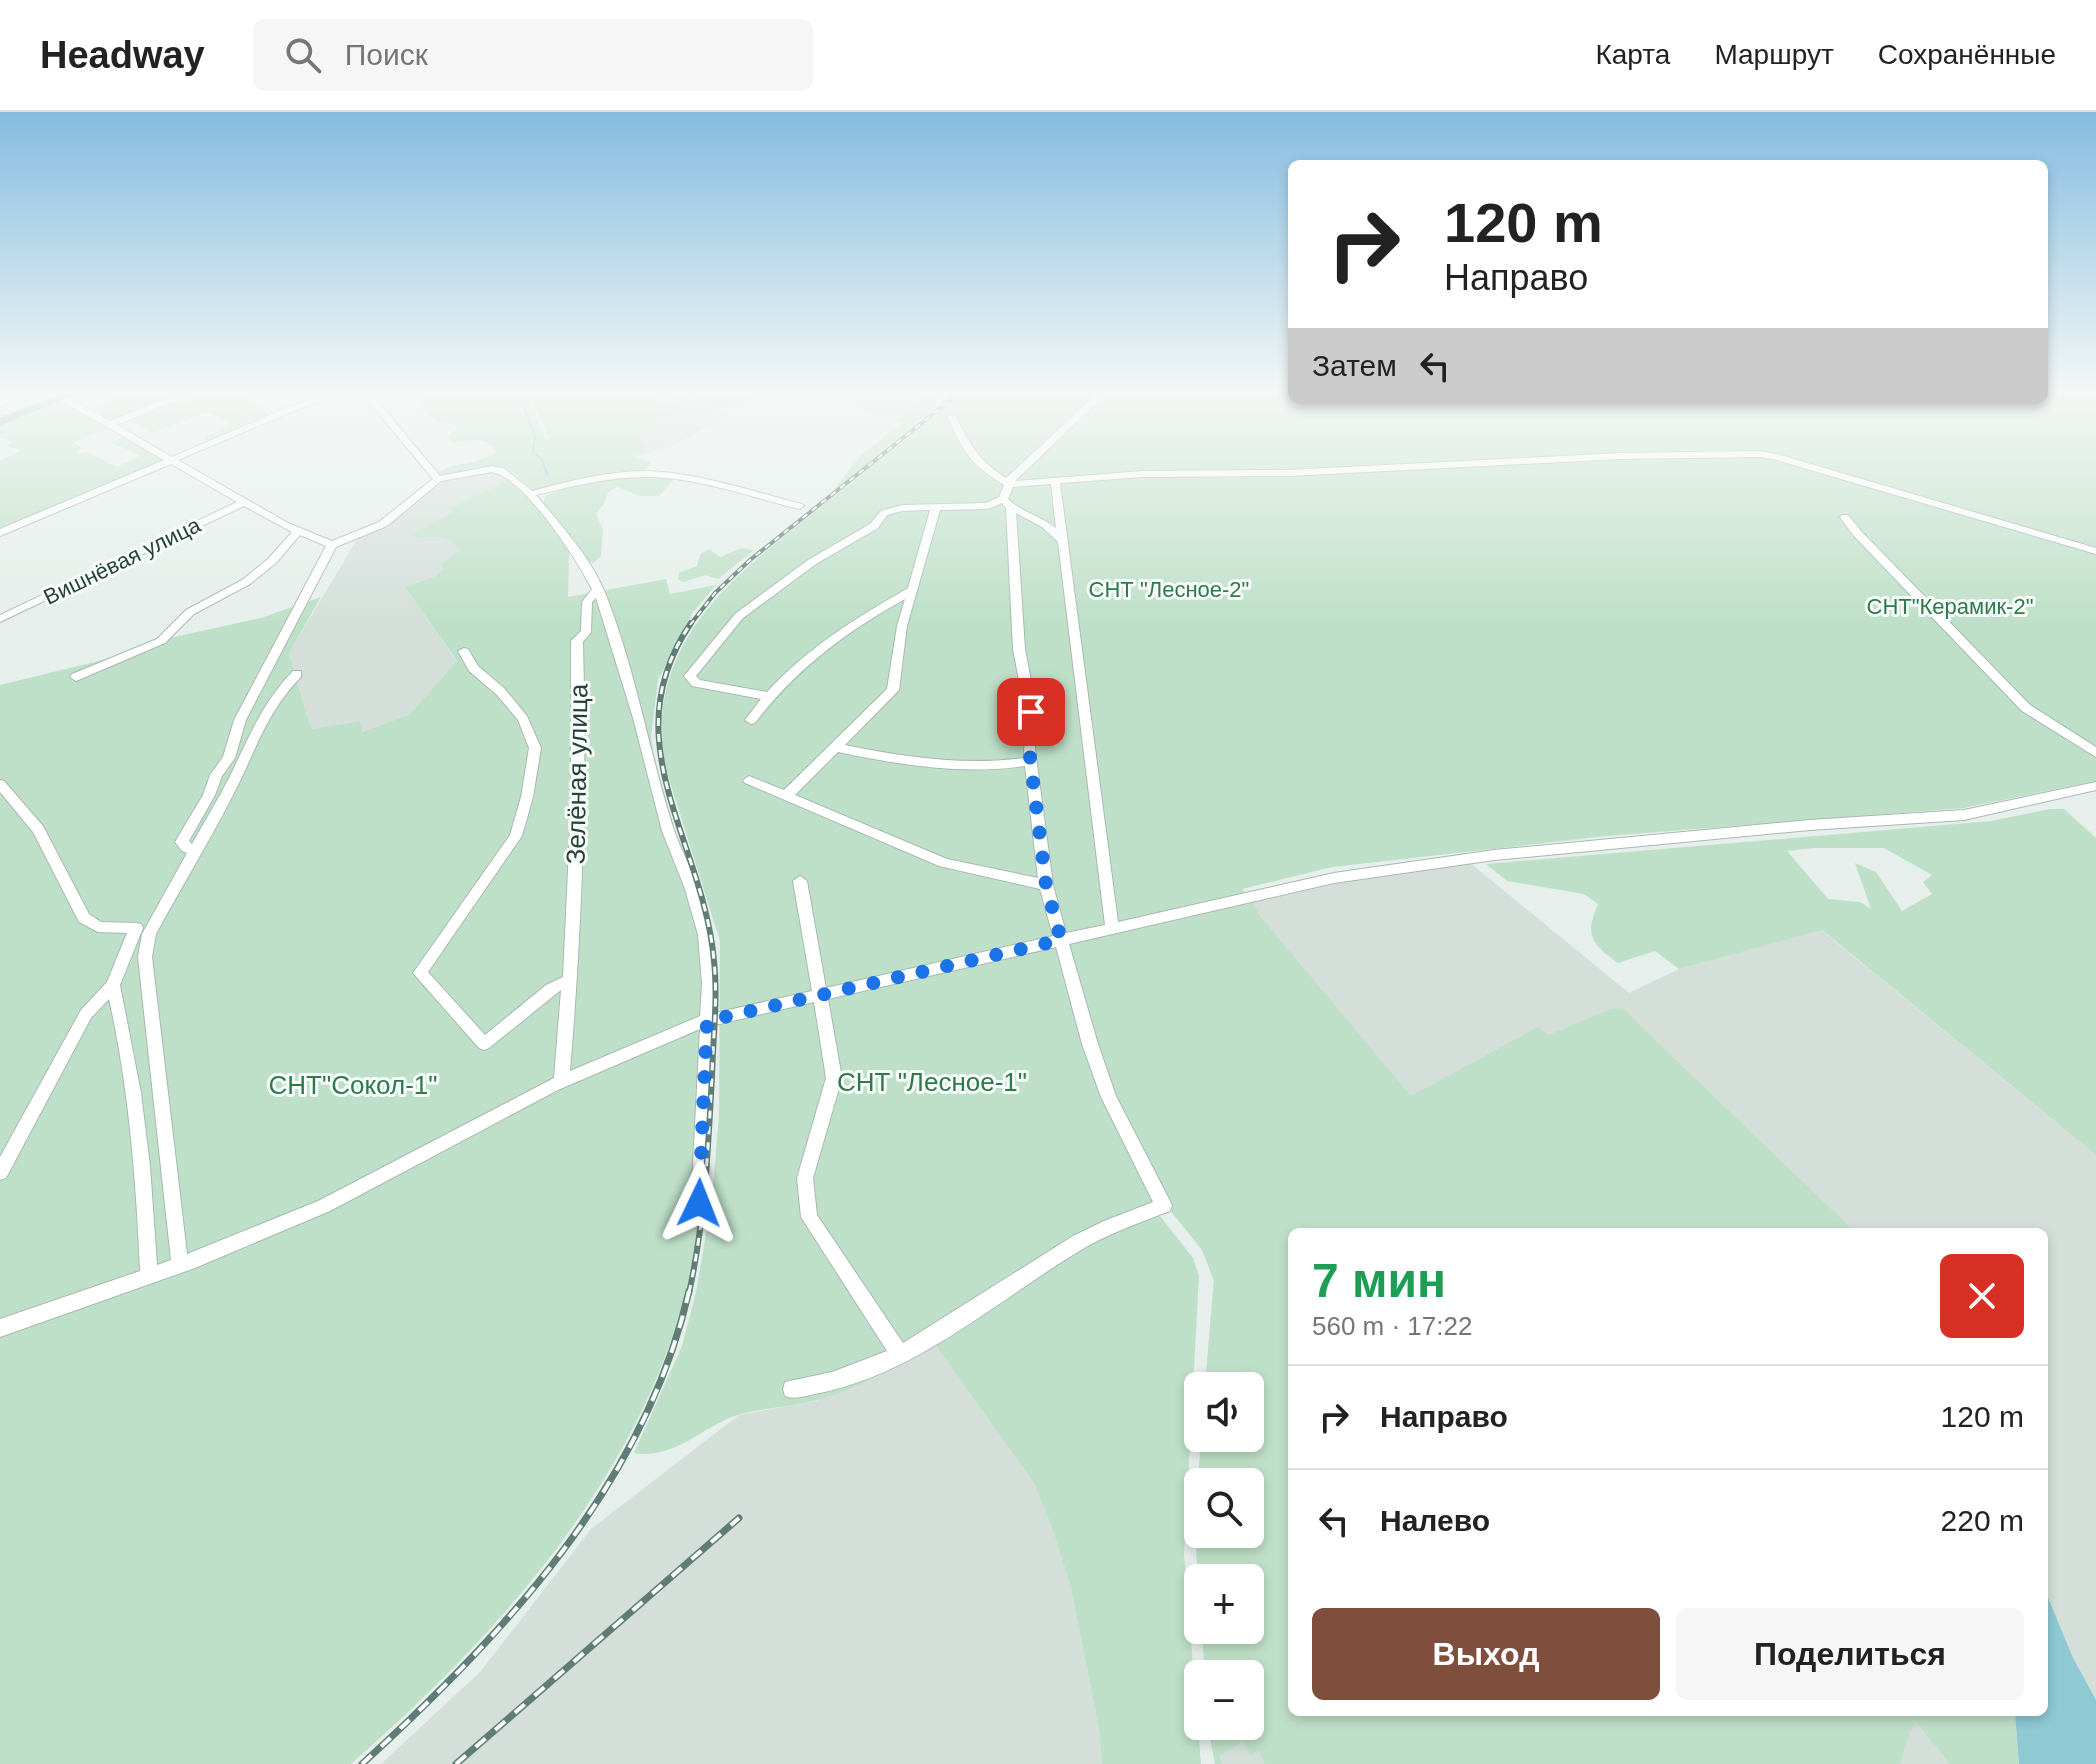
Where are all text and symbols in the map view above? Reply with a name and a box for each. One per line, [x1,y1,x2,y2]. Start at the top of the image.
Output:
search box [253,19,813,91]
icon: search [281,33,325,77]
text: Headway [40,34,205,76]
text: Поиск [345,38,428,71]
text: Карта [1595,39,1670,70]
text: Маршрут [1714,39,1834,70]
text: Сохранённые [1878,39,2056,70]
text: 120 m [1444,191,1603,254]
icon: right [1312,192,1416,296]
text: Направо [1444,257,1588,298]
icon: left [1413,344,1457,388]
text: Затем [1312,349,1397,382]
street label: Вишнёвая улица [40,512,205,610]
park label: СНТ "Лесное-2" [1089,577,1249,602]
park label: СНТ"Керамик-2" [1867,594,2033,619]
pin [997,678,1065,746]
street label: Зелёная улица [560,683,594,865]
icon: arrive [1009,690,1053,734]
park label: СНТ "Лесное-1" [837,1067,1027,1097]
park label: СНТ"Сокол-1" [269,1070,437,1100]
position arrow [657,1161,741,1245]
text: 7 мин [1312,1254,1446,1307]
button: close [1940,1254,2024,1338]
text: 560 m · 17:22 [1312,1311,1472,1341]
map controls [1184,1372,1264,1740]
button: sound [1184,1372,1264,1452]
icon: right [1312,1395,1356,1439]
text: Направо [1380,1400,1508,1433]
text: 120 m [1941,1400,2024,1433]
button: search [1184,1468,1264,1548]
icon: left [1312,1499,1356,1543]
text: Налево [1380,1504,1490,1537]
text: 220 m [1941,1504,2024,1537]
button: + [1184,1564,1264,1644]
button: Выход [1312,1608,1660,1700]
button: Поделиться [1676,1608,2024,1700]
button: − [1184,1660,1264,1740]

